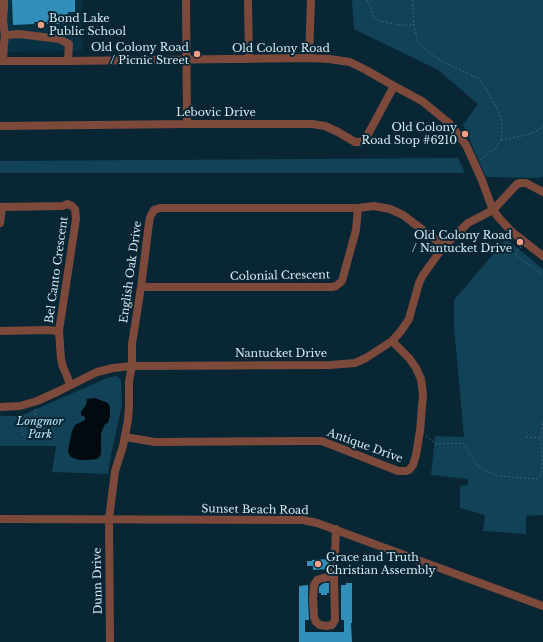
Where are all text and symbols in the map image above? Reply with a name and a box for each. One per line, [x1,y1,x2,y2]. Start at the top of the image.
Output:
place label: Bond Lake Public School [49,12,126,38]
marker: Bond Lake Public School [36,20,46,30]
place label: Old Colony Road / Picnic Street [91,41,189,67]
street label: Old Colony Road [232,42,330,56]
marker: Old Colony Road / Picnic Street [192,49,202,59]
street label: Lebovic Drive [176,106,256,120]
place label: Old Colony Road Stop #6210 [362,121,457,147]
marker: Old Colony Road Stop #6210 [460,129,470,139]
street label: Bel Canto Crescent [43,216,71,324]
street label: English Oak Drive [117,220,145,324]
place label: Old Colony Road / Nantucket Drive [412,229,512,255]
marker: Old Colony Road / Nantucket Drive [515,237,525,247]
street label: Colonial Crescent [230,269,330,283]
street label: Nantucket Drive [235,347,327,361]
park label: Longmor Park [17,415,63,441]
street label: Antique Drive [325,426,405,466]
street label: Sunset Beach Road [201,502,309,518]
street label: Dunn Drive [91,547,105,615]
place label: Grace and Truth Christian Assembly [326,551,435,577]
marker: Grace and Truth Christian Assembly [313,559,323,569]

